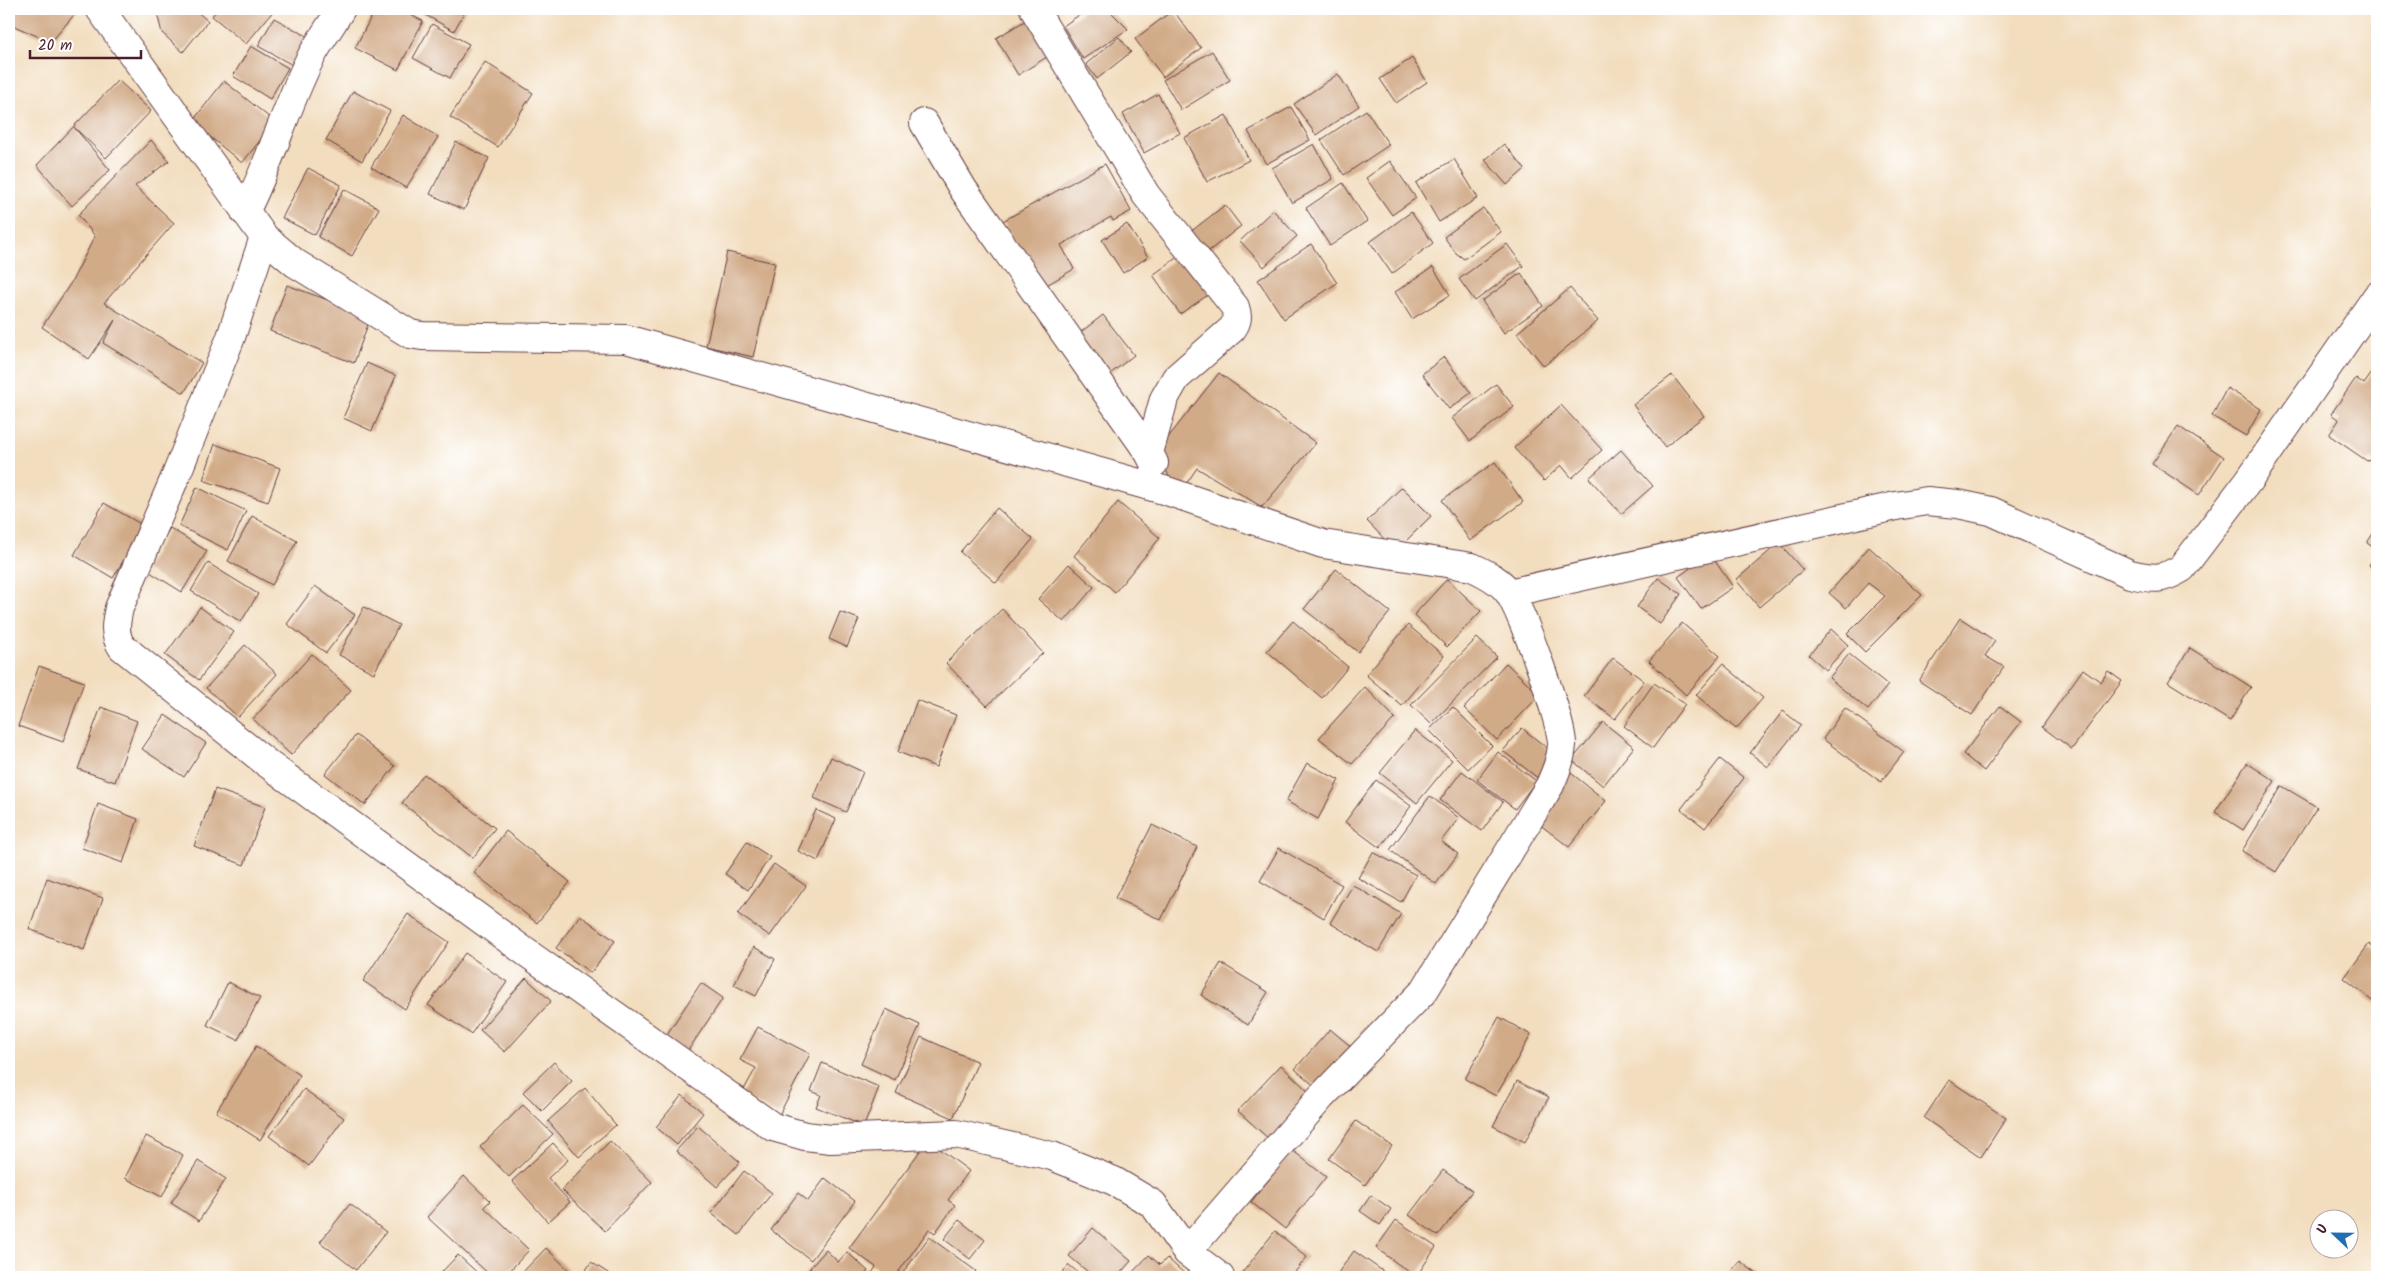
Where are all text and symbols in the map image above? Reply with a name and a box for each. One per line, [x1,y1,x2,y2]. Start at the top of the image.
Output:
scale bar [30,28,141,60]
text: 20 m [38,34,72,58]
north arrow [2308,1208,2358,1258]
text: U [2311,1221,2335,1237]

